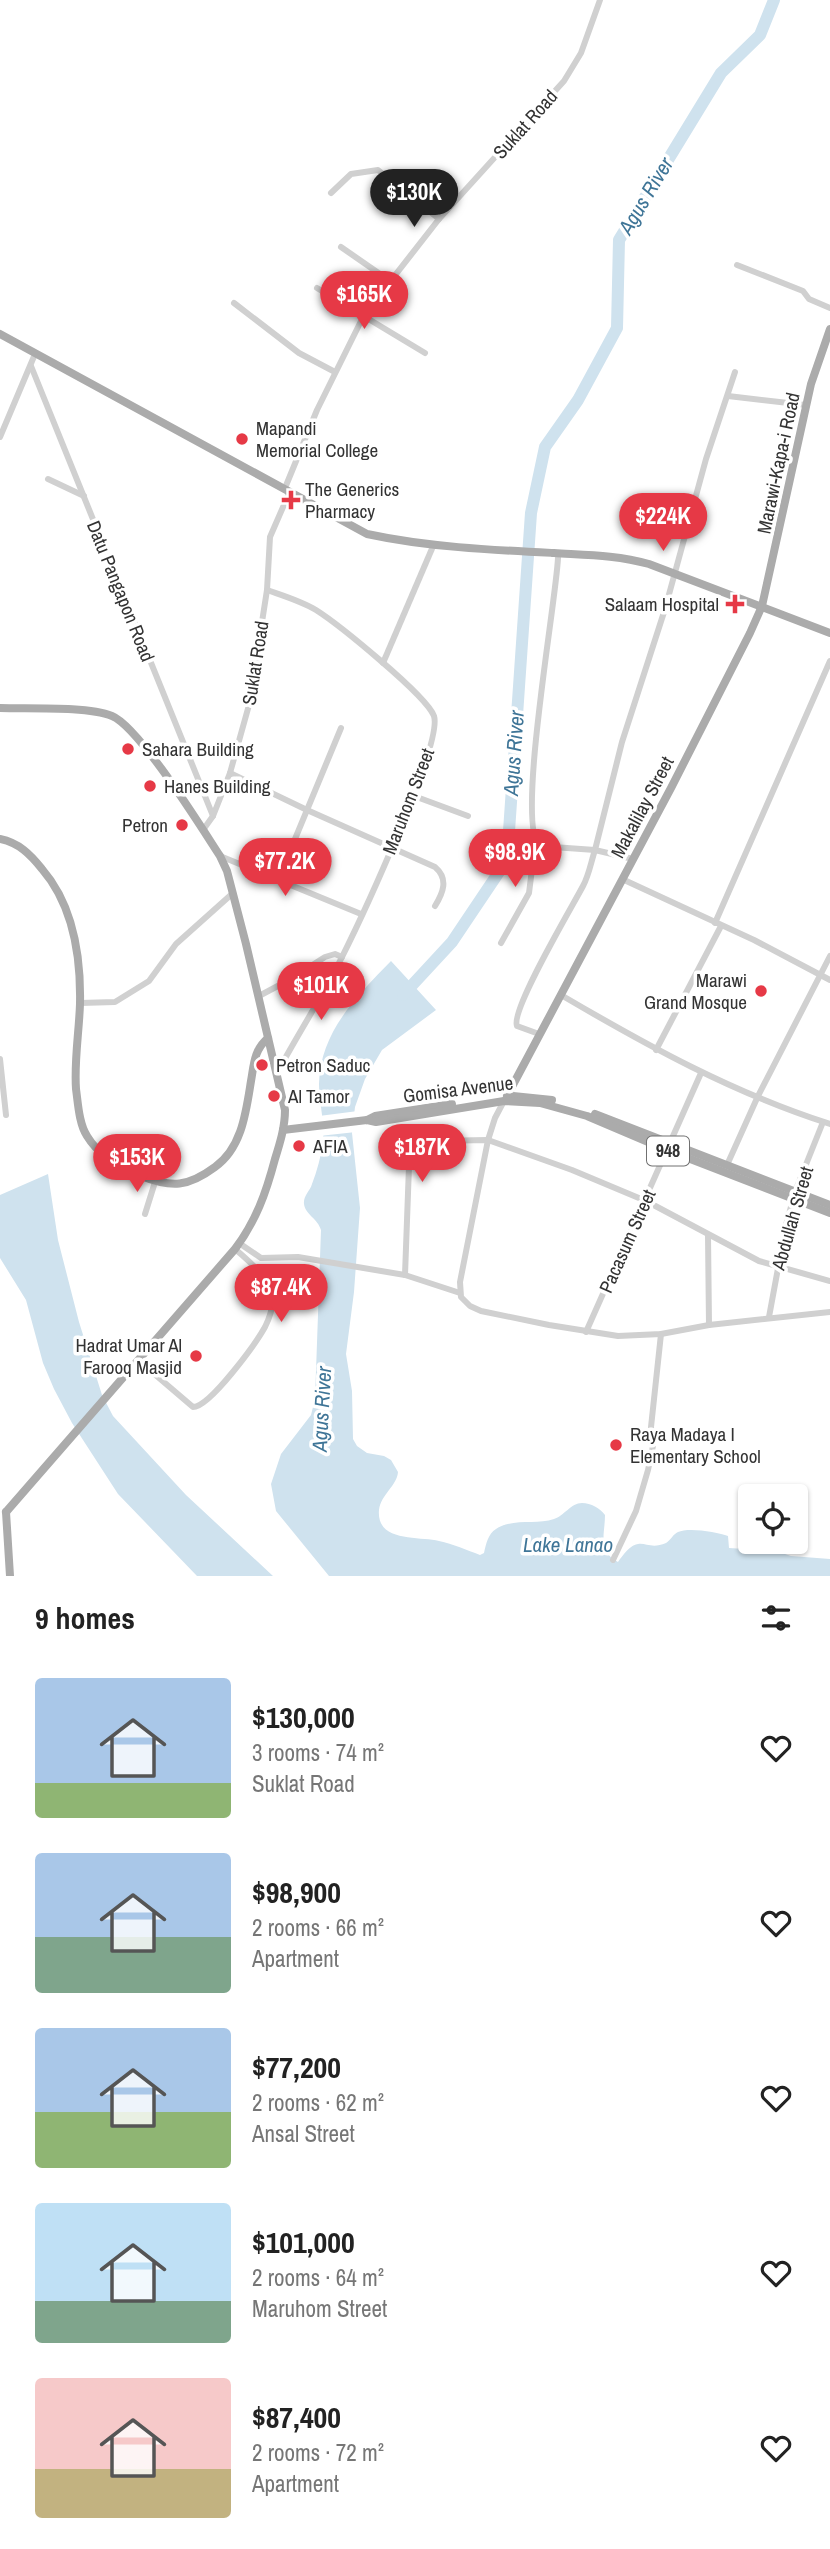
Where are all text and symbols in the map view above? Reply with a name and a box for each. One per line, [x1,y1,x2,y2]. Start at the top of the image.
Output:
street label: Suklat Road [487,84,563,164]
water label: Agus River [611,151,681,241]
pin: $130K [365,170,463,229]
text: $130K [386,176,442,207]
pin: $165K [315,272,413,331]
text: $165K [336,278,392,309]
street label: Marawi-Kapa-i Road [750,390,806,536]
place label: Mapandi Memorial College [256,415,378,463]
marker: Mapandi Memorial College [234,431,250,447]
place label: The Generics Pharmacy [305,476,400,524]
marker: The Generics Pharmacy [283,492,299,508]
pin: $224K [614,494,712,553]
text: $224K [635,500,691,531]
street label: Datu Pangapon Road [81,517,161,665]
place label: Salaam Hospital [605,591,719,617]
marker: Salaam Hospital [725,594,745,614]
street label: Suklat Road [236,619,274,707]
water label: Agus River [496,708,531,797]
place label: Sahara Building [142,736,254,762]
marker: Sahara Building [120,741,136,757]
street label: Maruhom Street [376,744,440,858]
street label: Makalilay Street [604,751,680,862]
place label: Hanes Building [164,773,271,799]
marker: Hanes Building [142,778,158,794]
place label: Petron [122,812,168,838]
marker: Petron [174,817,190,833]
pin: $98.9K [458,830,572,889]
text: $98.9K [485,836,545,867]
pin: $77.2K [228,838,342,898]
text: $77.2K [255,845,315,876]
pin: $101K [272,962,370,1022]
place label: Marawi Grand Mosque [644,967,747,1015]
text: $101K [293,969,349,1000]
marker: Marawi Grand Mosque [753,983,769,999]
place label: Petron Saduc [276,1052,371,1078]
marker: Petron Saduc [254,1057,270,1073]
street label: Gomisa Avenue [402,1069,514,1109]
place label: Al Tamor [287,1083,350,1109]
marker: Al Tamor [266,1088,282,1104]
pin: $187K [373,1124,471,1184]
text: $187K [394,1131,450,1162]
place label: AFIA [312,1133,348,1159]
pin: $153K [88,1134,186,1194]
road number: 948 [647,1136,689,1166]
marker: AFIA [291,1138,307,1154]
text: $153K [109,1141,165,1172]
street label: Abdullah Street [765,1163,819,1274]
street label: Pacasum Street [593,1184,662,1297]
pin: $87.4K [224,1264,338,1324]
text: $87.4K [251,1271,311,1302]
place label: Hadrat Umar Al Farooq Masjid [76,1332,182,1380]
marker: Hadrat Umar Al Farooq Masjid [188,1348,204,1364]
water label: Agus River [305,1364,338,1453]
place label: Raya Madaya I Elementary School [630,1421,761,1469]
marker: Raya Madaya I Elementary School [608,1437,624,1453]
map controls [738,1484,808,1554]
button: locate [738,1484,808,1554]
water label: Lake Lanao [523,1530,613,1559]
text: 9 homes [35,1598,135,1638]
icon: filters [757,1599,795,1637]
text: $130,000 [252,1697,355,1737]
icon: home [91,1706,175,1790]
icon: heart [757,1729,795,1767]
text: 3 rooms · 74 m² [252,1737,384,1768]
text: Suklat Road [252,1768,355,1799]
text: $98,900 [252,1872,341,1912]
icon: home [91,1881,175,1965]
icon: heart [757,1904,795,1942]
text: 2 rooms · 66 m² [252,1912,384,1943]
text: Apartment [252,1943,339,1974]
text: $77,200 [252,2047,341,2087]
icon: home [91,2056,175,2140]
icon: heart [757,2079,795,2117]
text: 2 rooms · 62 m² [252,2087,384,2118]
text: Ansal Street [252,2118,355,2149]
text: $101,000 [252,2222,355,2262]
icon: home [91,2231,175,2315]
icon: heart [757,2254,795,2292]
text: 2 rooms · 64 m² [252,2262,384,2293]
text: Maruhom Street [252,2293,387,2324]
text: $87,400 [252,2397,341,2437]
icon: home [91,2406,175,2490]
icon: heart [757,2429,795,2467]
text: 2 rooms · 72 m² [252,2437,384,2468]
text: Apartment [252,2468,339,2499]

